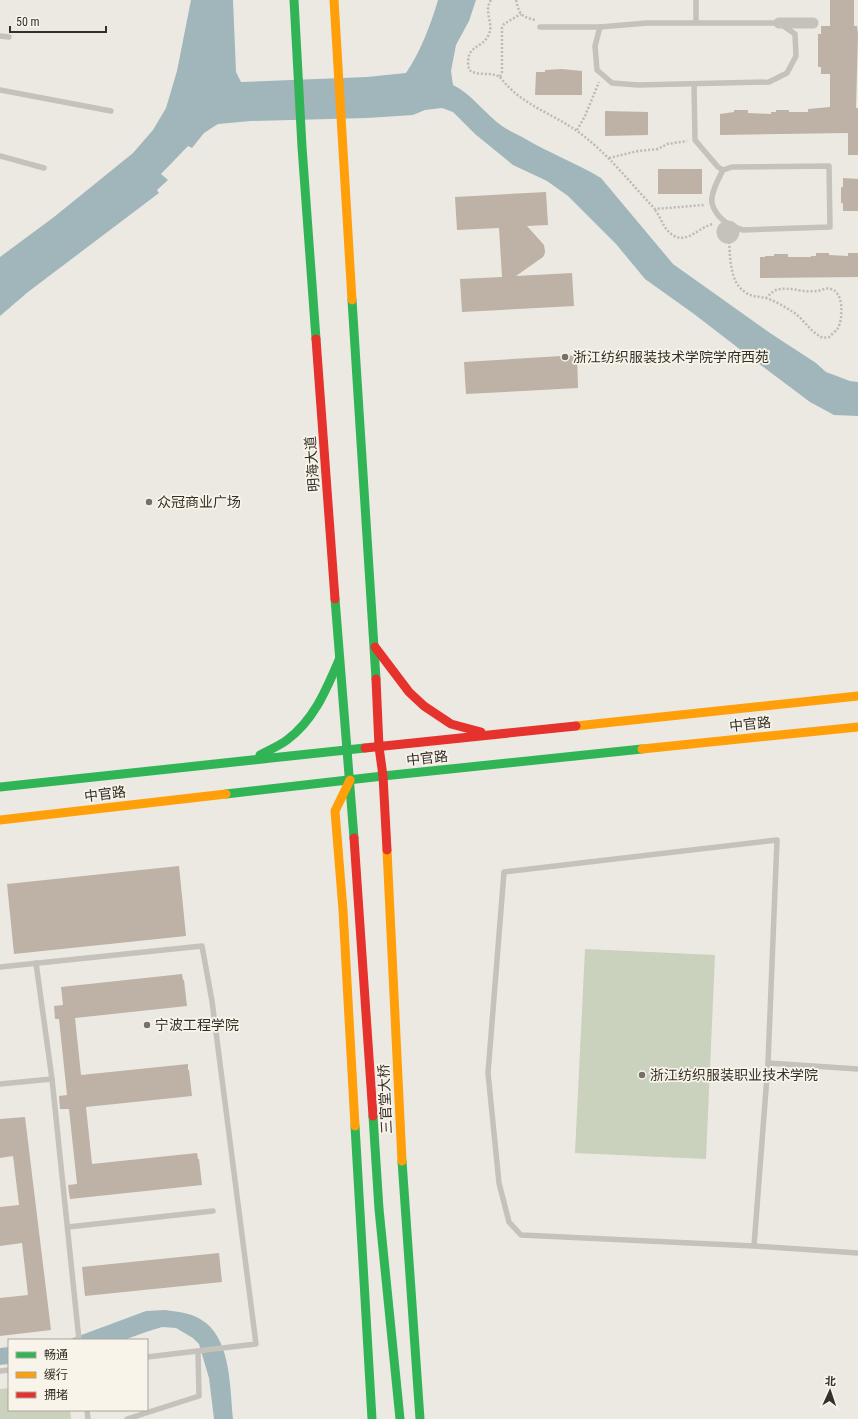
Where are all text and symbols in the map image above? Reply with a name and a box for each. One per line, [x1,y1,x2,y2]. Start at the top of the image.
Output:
scale bar [10,8,106,34]
text: 50 m [16,15,40,29]
place label: 浙江纺织服装技术学院学府西苑 [573,349,769,365]
marker: 浙江纺织服装技术学院学府西苑 [560,352,570,362]
street label: 明海大道 [302,436,322,492]
place label: 众冠商业广场 [157,494,241,510]
marker: 众冠商业广场 [144,497,154,507]
street label: 中官路 [728,714,772,734]
street label: 中官路 [405,748,449,768]
street label: 中官路 [83,784,127,804]
place label: 宁波工程学院 [155,1017,239,1033]
marker: 宁波工程学院 [142,1020,152,1030]
street label: 三官堂大桥 [375,1064,395,1134]
place label: 浙江纺织服装职业技术学院 [650,1067,818,1083]
marker: 浙江纺织服装职业技术学院 [637,1070,647,1080]
legend [8,1339,148,1411]
text: 畅通 [44,1348,68,1362]
text: 缓行 [44,1368,68,1382]
north arrow [810,1371,850,1411]
text: 北 [825,1375,836,1388]
text: 拥堵 [44,1388,68,1402]

